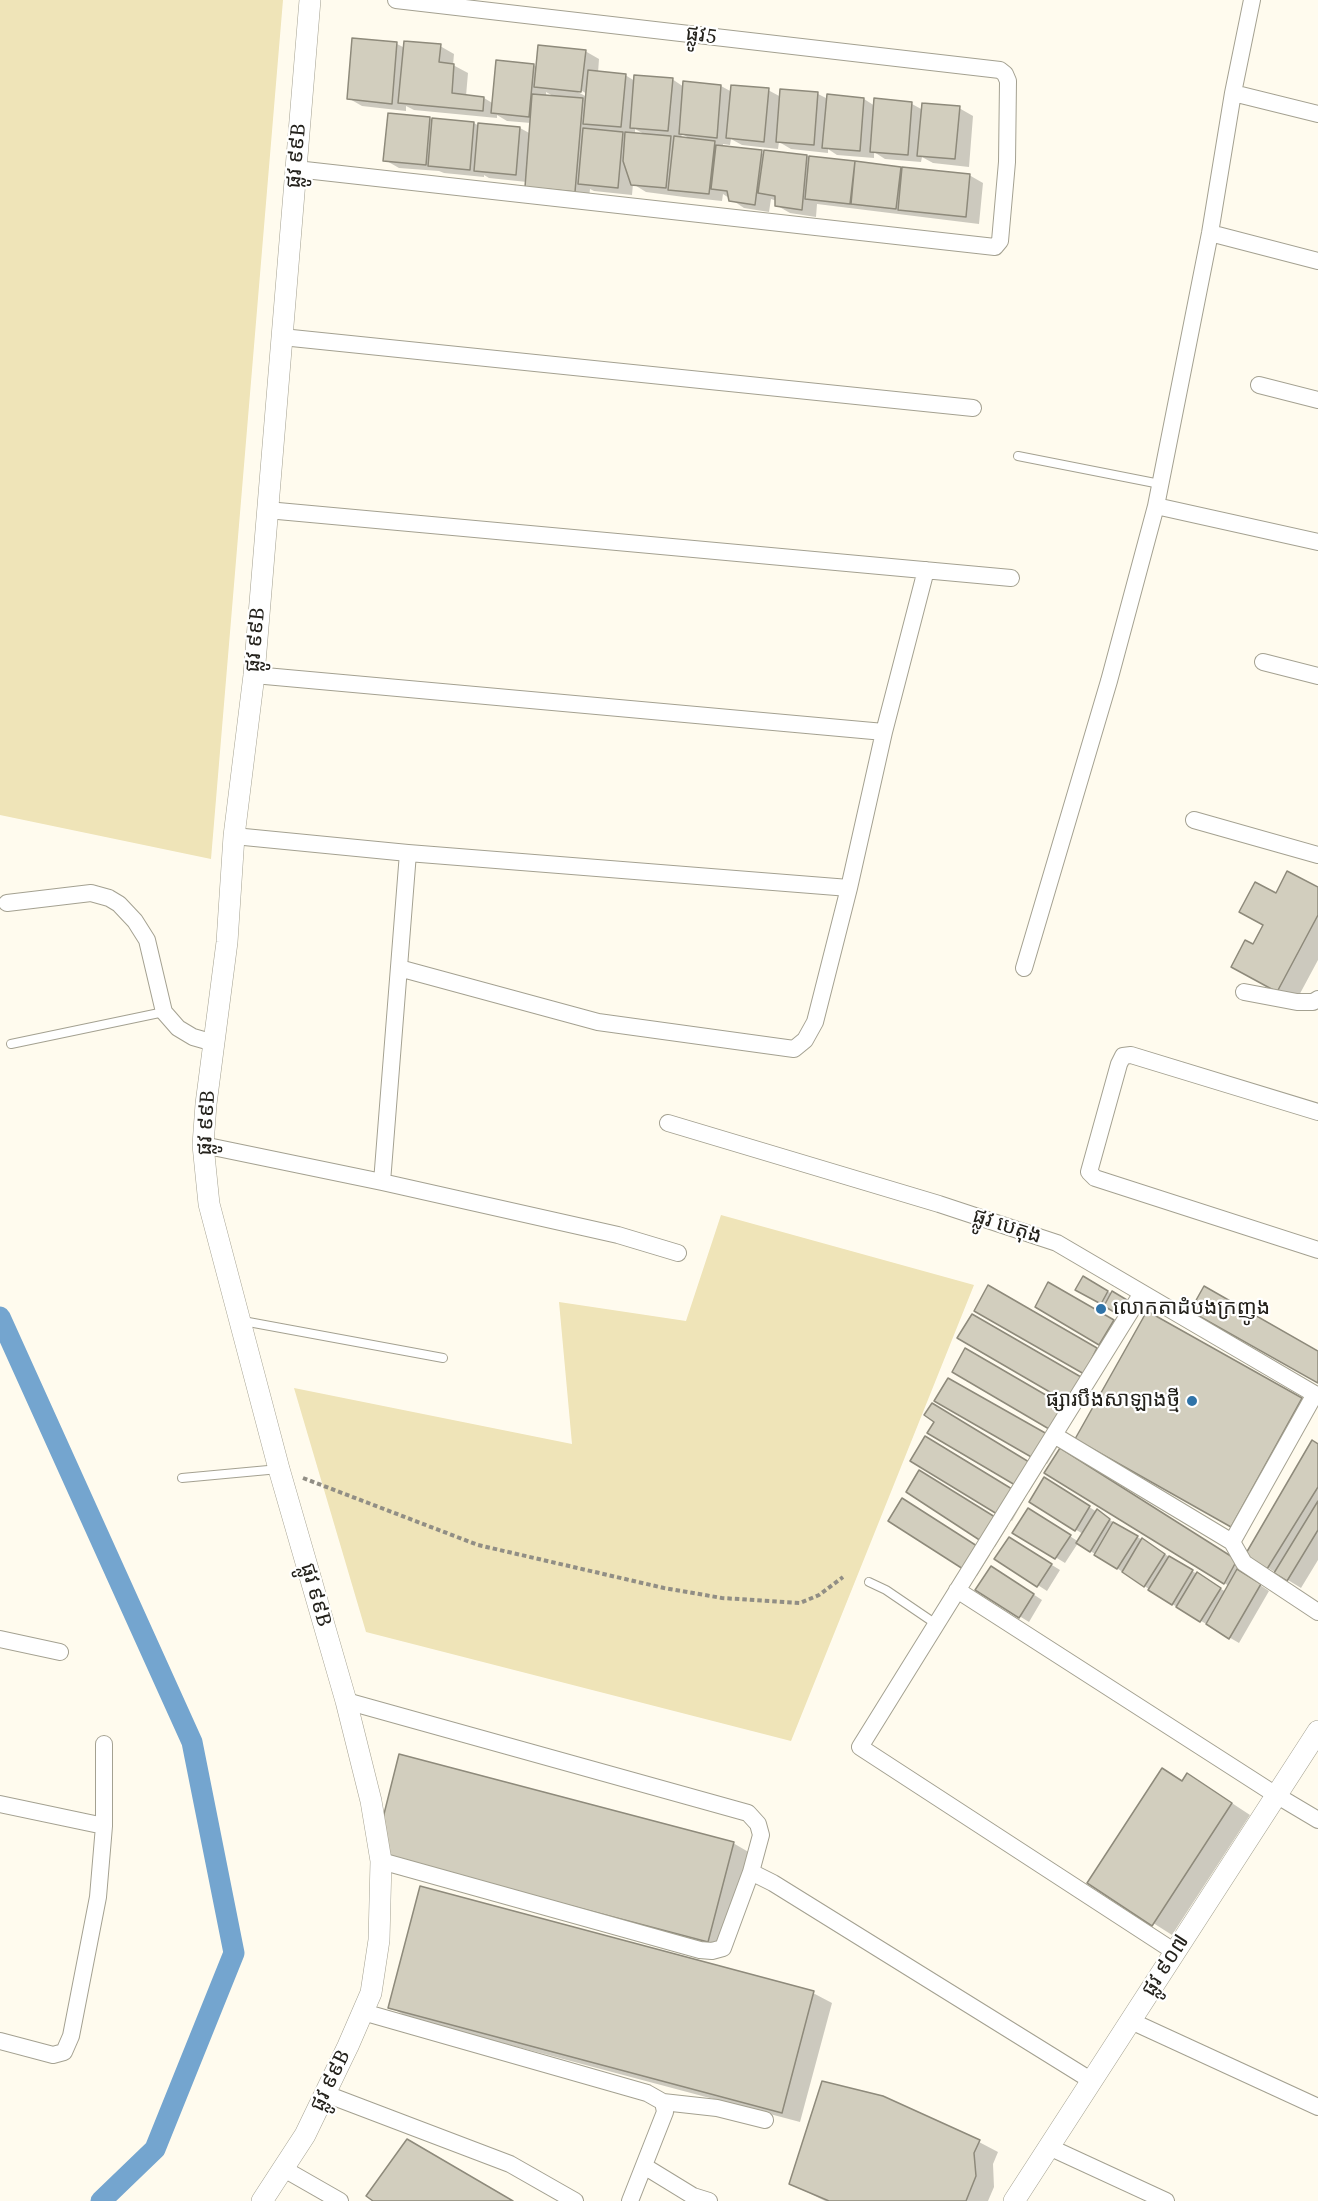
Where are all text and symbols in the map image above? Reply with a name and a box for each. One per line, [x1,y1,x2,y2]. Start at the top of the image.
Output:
street label: ផ្លូវ5 [684,22,718,50]
street label: ផ្លូវ ៩៩B [282,123,312,189]
street label: ផ្លូវ ៩៩B [241,607,271,673]
street label: ផ្លូវ ៩៩B [193,1090,221,1156]
street label: ផ្លូវ បេតុង [969,1204,1045,1250]
place label: លោកតាដំបងក្រញូង [1113,1296,1270,1322]
marker: លោកតាដំបងក្រញូង [1094,1302,1108,1316]
place label: ផ្សារបឹងសាឡាងថ្មី [1046,1388,1180,1414]
marker: ផ្សារបឹងសាឡាងថ្មី [1185,1394,1199,1408]
street label: ផ្លូវ ៩៩B [294,1560,336,1630]
street label: ផ្លូវ ៩០៧ [1137,1931,1195,2001]
street label: ផ្លូវ ៩៩B [305,2046,357,2116]

